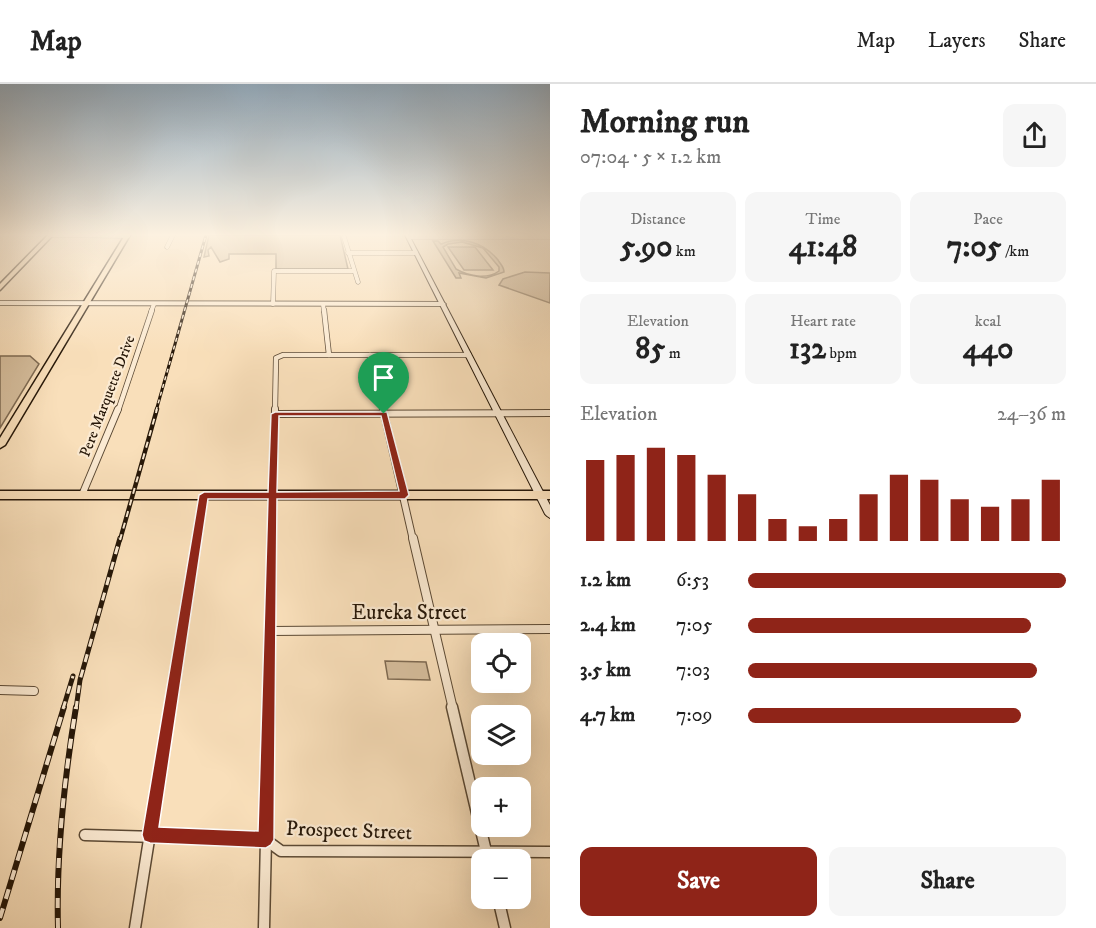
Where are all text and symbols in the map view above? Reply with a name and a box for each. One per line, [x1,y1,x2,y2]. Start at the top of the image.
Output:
text: Map [30,24,82,59]
text: Map [856,28,895,54]
text: Layers [928,28,986,54]
text: Share [1019,28,1066,54]
text: Morning run [580,102,749,143]
button: share [1003,104,1066,167]
text: 07:04 · 5 × 1.2 km [580,145,721,170]
text: Distance [630,209,686,229]
text: Time [806,209,840,229]
text: Pace [973,209,1003,229]
text: 5.90 [620,229,672,266]
text: 41:48 [789,229,857,266]
text: 7:05 [947,229,1001,266]
text: km [672,241,696,261]
text: /km [1001,241,1029,261]
text: Elevation [627,311,689,331]
text: Heart rate [790,311,856,331]
text: kcal [975,311,1001,331]
text: 85 [635,331,665,368]
text: 132 [789,331,826,368]
text: 440 [963,331,1013,368]
street label: Pere Marquette Drive [76,333,139,460]
text: m [665,343,681,363]
text: bpm [826,343,857,363]
pin [358,352,409,414]
icon: arrive [367,361,400,394]
text: Elevation [580,402,657,427]
text: 24–36 m [997,402,1066,427]
text: 1.2 km [580,568,631,593]
text: 6:53 [676,568,709,593]
street label: Eureka Street [351,600,467,626]
text: 2.4 km [580,613,636,638]
text: 7:05 [676,613,712,638]
map controls [471,633,531,909]
button: locate [471,633,531,693]
text: 3.5 km [580,658,631,683]
text: 7:03 [676,658,710,683]
text: 4.7 km [580,703,635,728]
text: 7:09 [676,703,713,728]
button: layers [471,705,531,765]
button: + [471,777,531,837]
street label: Prospect Street [285,816,413,846]
button: Save [580,847,817,916]
button: Share [829,847,1066,916]
button: − [471,849,531,909]

